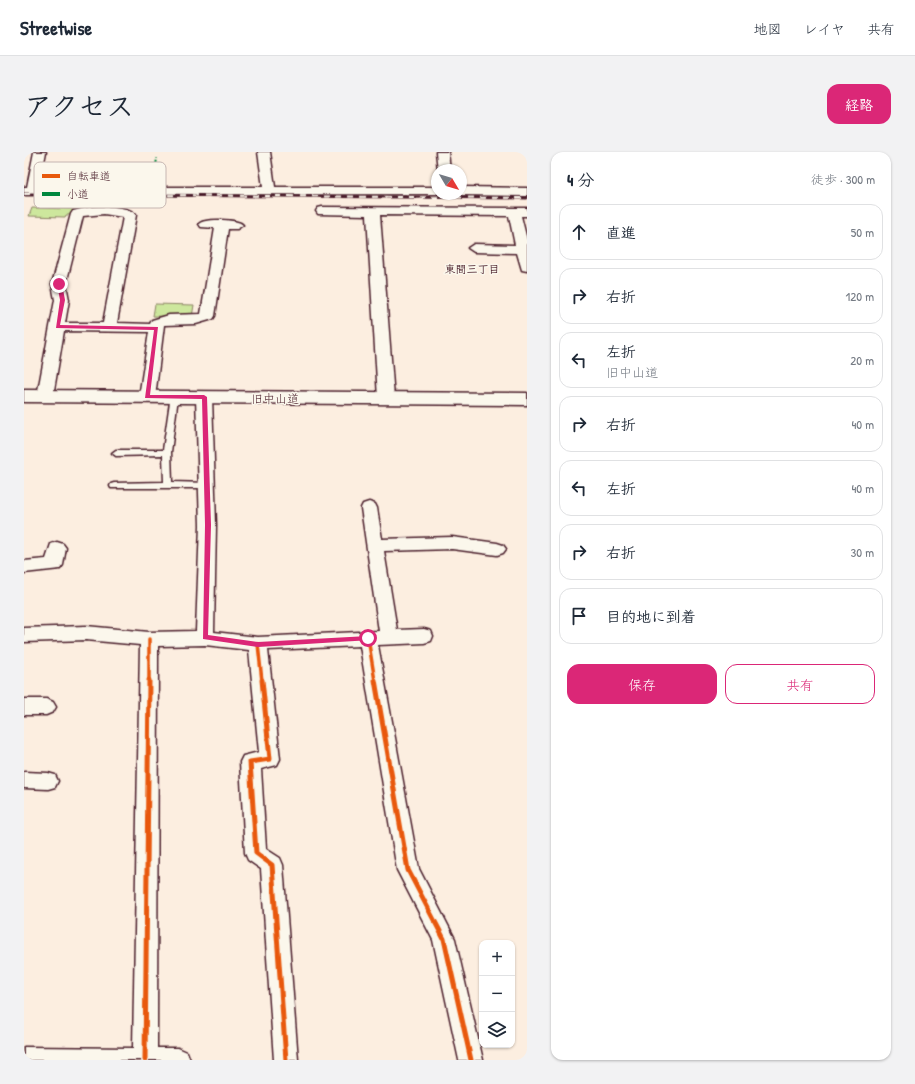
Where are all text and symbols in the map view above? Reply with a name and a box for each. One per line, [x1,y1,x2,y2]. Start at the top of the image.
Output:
text: Streetwise [20,15,92,41]
text: 地図 [754,19,782,38]
text: レイヤ [804,19,845,38]
text: 共有 [867,19,895,38]
button: 経路 [827,84,891,124]
text: アクセス [24,87,134,125]
legend [34,162,166,208]
north arrow [431,164,467,200]
text: 4 分 [567,168,594,191]
text: 自転車道 [67,169,111,183]
text: 徒歩 · 300 m [811,170,875,188]
text: 小道 [67,187,89,201]
icon: ahead [568,221,590,243]
text: 直進 [606,222,636,243]
text: 50 m [851,223,874,241]
district label: 東間三丁目 [445,262,500,276]
route end [50,275,68,293]
icon: right [568,285,590,307]
text: 右折 [606,286,636,307]
text: 120 m [846,287,874,305]
text: 左折 [606,341,636,362]
icon: left [568,349,590,371]
text: 20 m [850,351,874,369]
text: 旧中山道 [606,363,658,381]
street label: 旧中山道 [251,390,299,407]
icon: right [568,413,590,435]
text: 右折 [606,414,636,435]
text: 40 m [851,415,874,433]
icon: left [568,477,590,499]
text: 左折 [606,478,636,499]
text: 40 m [851,479,874,497]
icon: right [568,541,590,563]
text: 右折 [606,542,636,563]
text: 30 m [851,543,874,561]
icon: arrive [568,605,590,627]
text: 目的地に到着 [606,606,696,627]
route start [359,629,377,647]
button: 保存 [567,664,717,704]
button: 共有 [725,664,875,704]
map controls [479,940,515,1048]
button: + [479,940,515,976]
button: − [479,976,515,1012]
button: layers [479,1012,515,1048]

